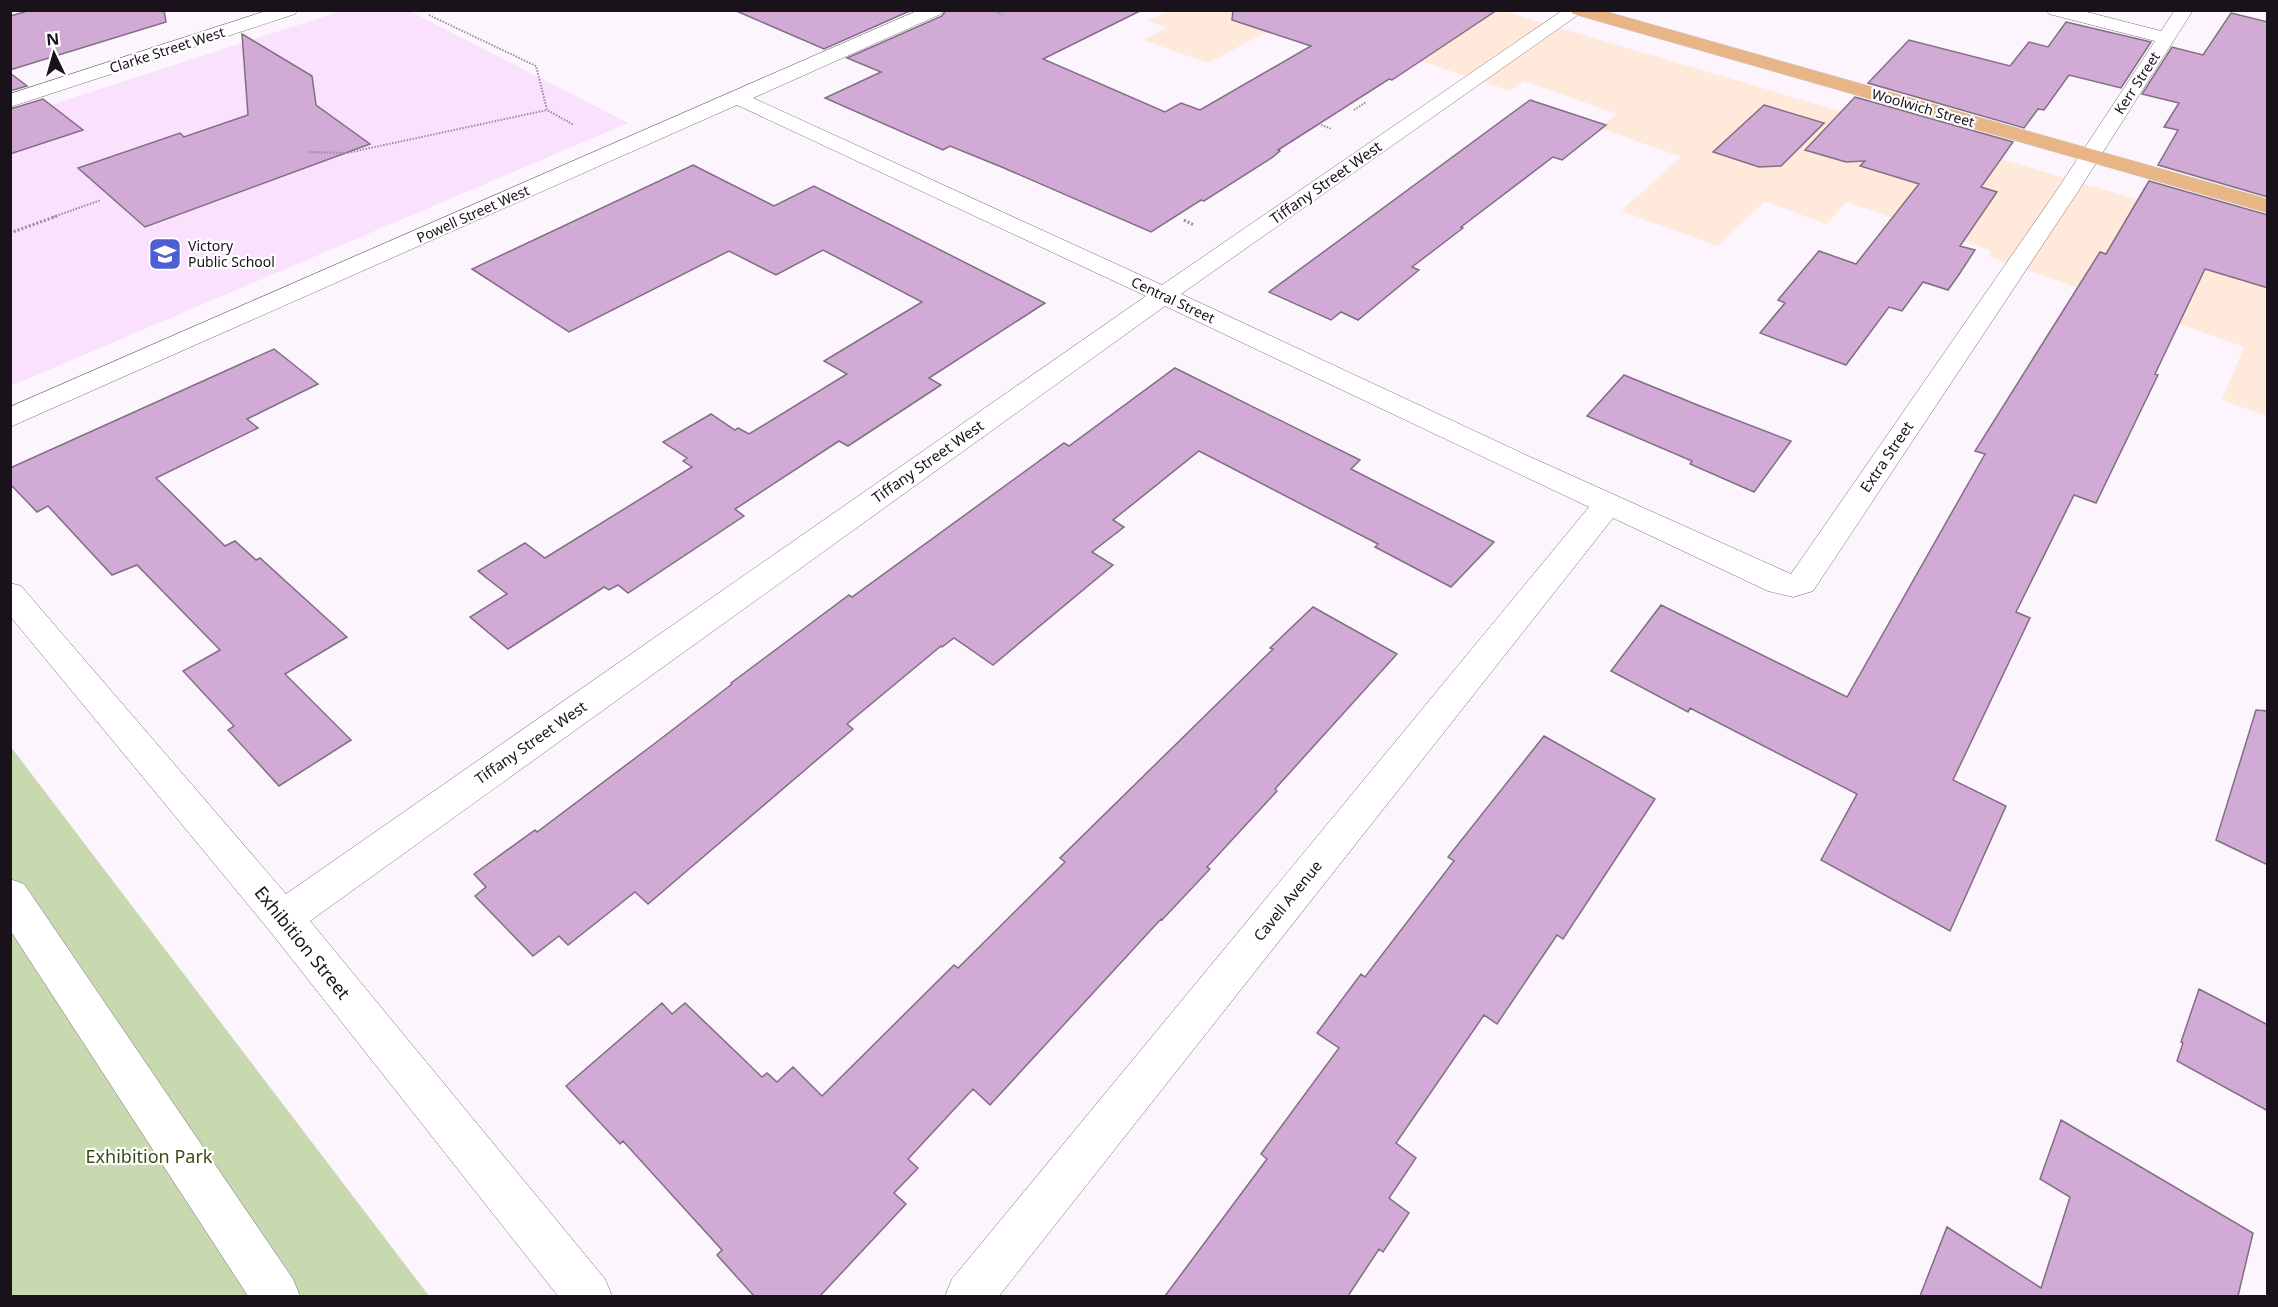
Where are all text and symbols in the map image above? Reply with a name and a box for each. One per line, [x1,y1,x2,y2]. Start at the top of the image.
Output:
street label: Clarke Street West [107,22,227,77]
north arrow [24,24,84,84]
text: N [45,28,60,51]
street label: Kerr Street [2109,48,2164,118]
street label: Woolwich Street [1870,84,1977,131]
street label: Tiffany Street West [1266,136,1386,228]
street label: Powell Street West [413,180,532,247]
school or university icon: Victory Public School [147,236,183,272]
place label: Victory Public School [188,236,275,271]
street label: Central Street [1128,272,1218,327]
street label: Tiffany Street West [868,415,988,507]
street label: Extra Street [1855,416,1918,496]
street label: Tiffany Street West [471,696,591,788]
street label: Cavell Avenue [1249,856,1326,945]
street label: Exhibition Street [250,881,356,1004]
park label: Exhibition Park [86,1144,213,1168]

